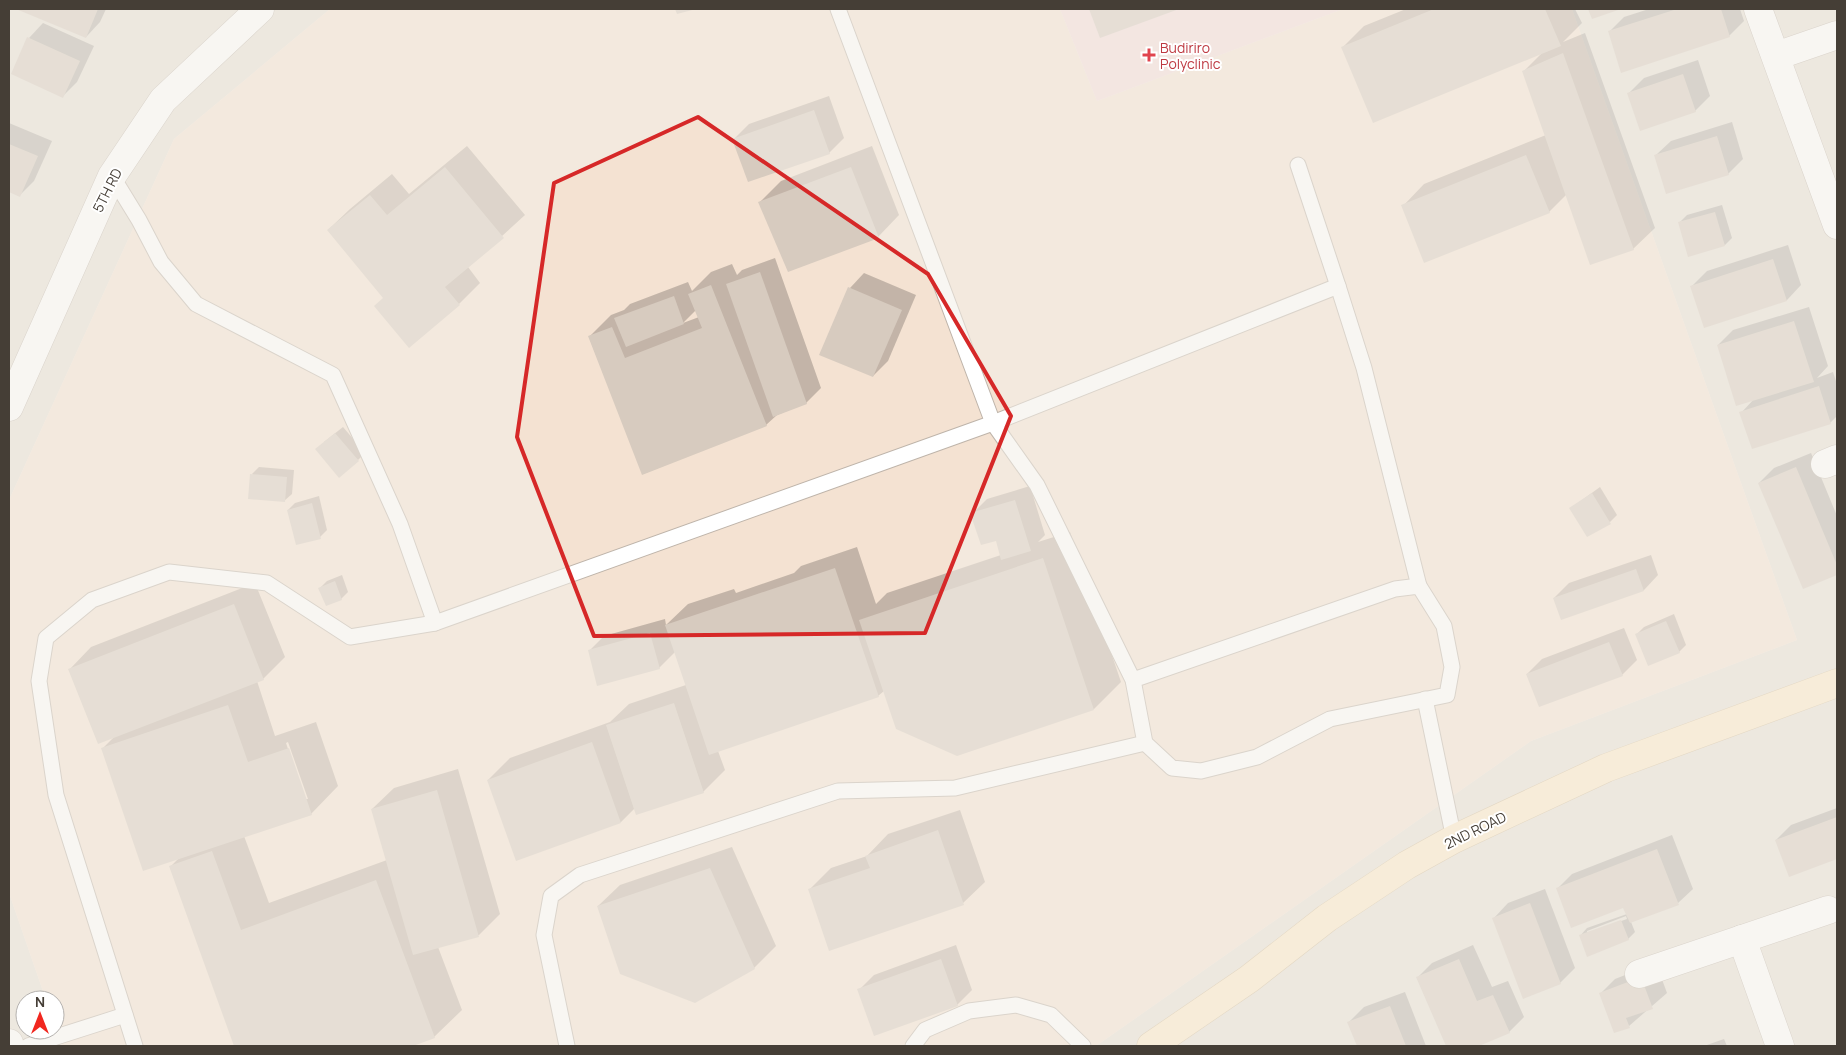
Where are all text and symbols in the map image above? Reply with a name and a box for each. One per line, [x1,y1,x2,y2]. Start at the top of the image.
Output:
place label: Budiriro Polyclinic [1160,38,1221,73]
marker: Budiriro Polyclinic [1142,48,1156,62]
street label: 5TH RD [88,165,126,215]
street label: 2ND ROAD [1441,807,1509,853]
north arrow [15,990,65,1040]
text: N [35,992,45,1011]

